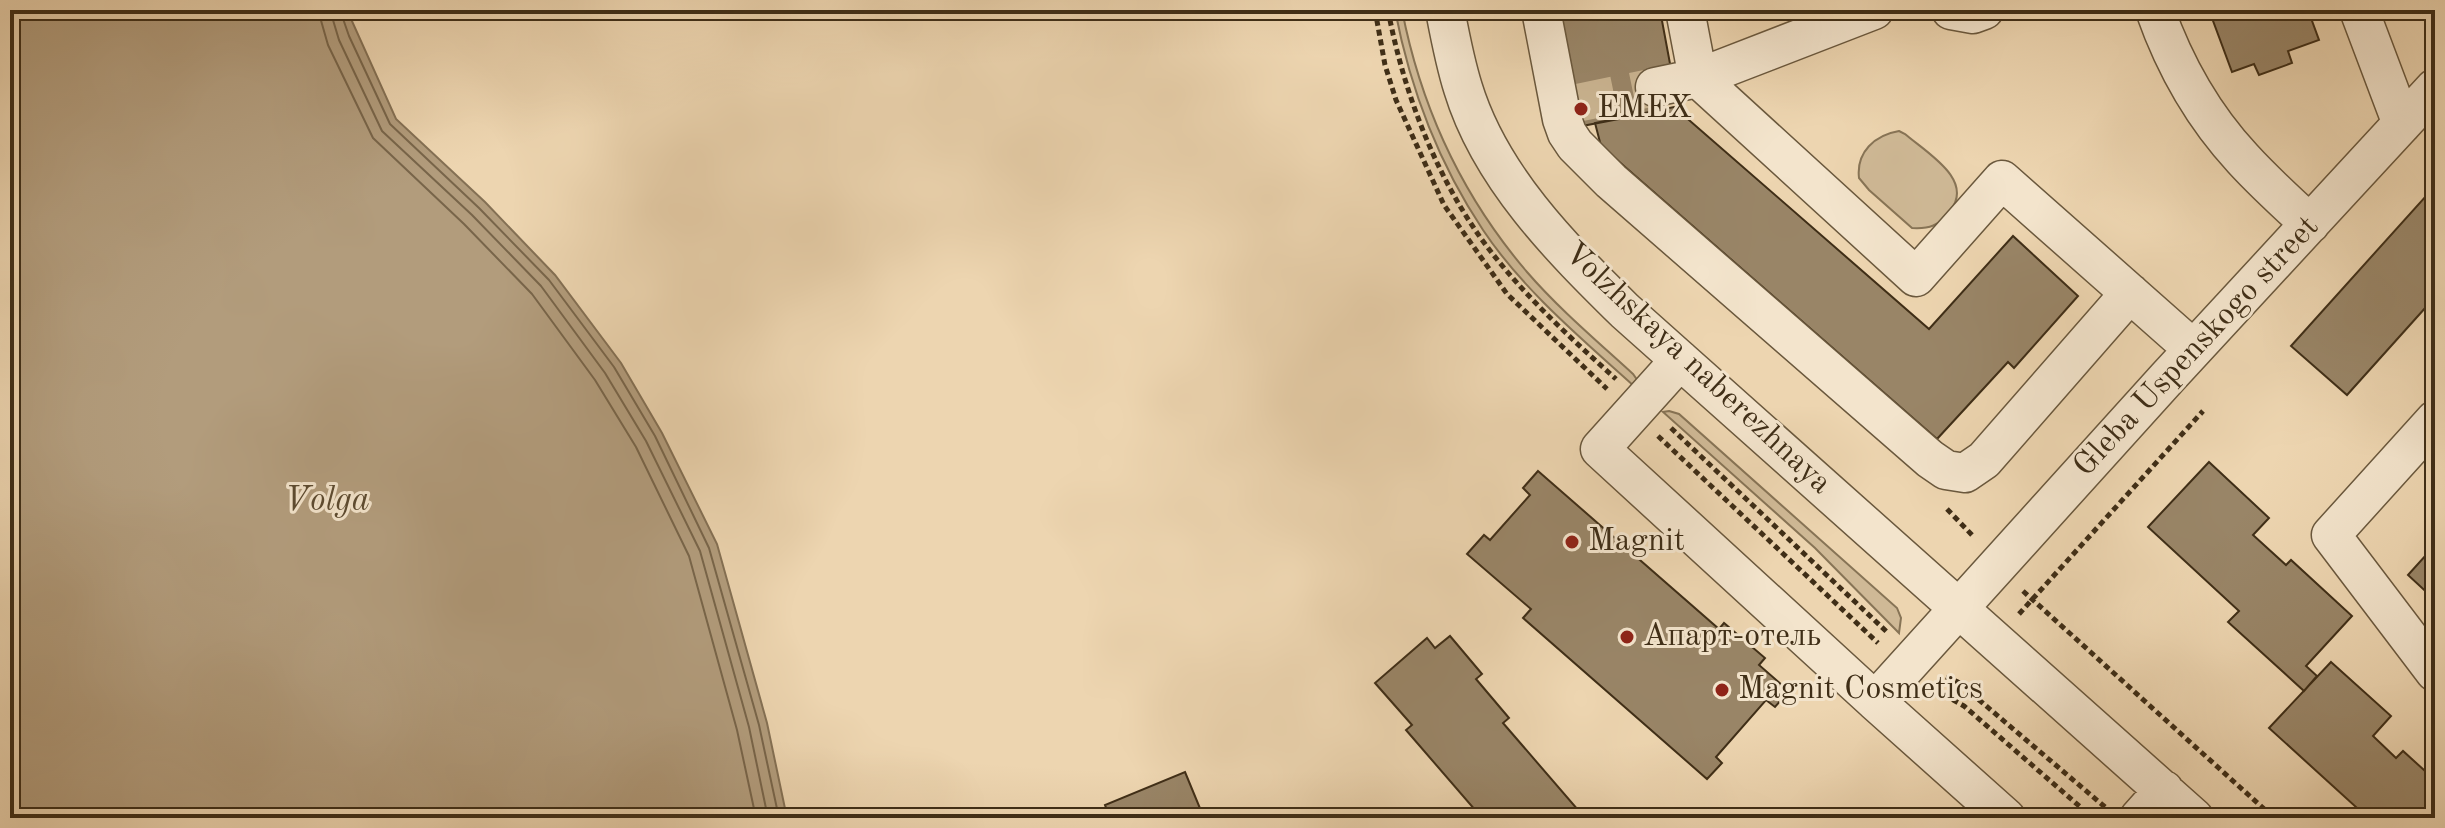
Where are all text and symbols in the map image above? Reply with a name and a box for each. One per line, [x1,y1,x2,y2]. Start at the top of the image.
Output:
place label: EMEX [1597,93,1692,125]
marker: EMEX [1572,100,1590,118]
street label: Gleba Uspenskogo street [2069,211,2325,483]
street label: Volzhskaya naberezhnaya [1557,237,1837,501]
water label: Volga [284,484,370,518]
place label: Magnit [1588,526,1685,558]
marker: Magnit [1563,533,1581,551]
place label: Апарт-отель [1643,621,1821,653]
marker: Апарт-отель [1618,628,1636,646]
place label: Magnit Cosmetics [1738,674,1983,706]
marker: Magnit Cosmetics [1713,681,1731,699]

